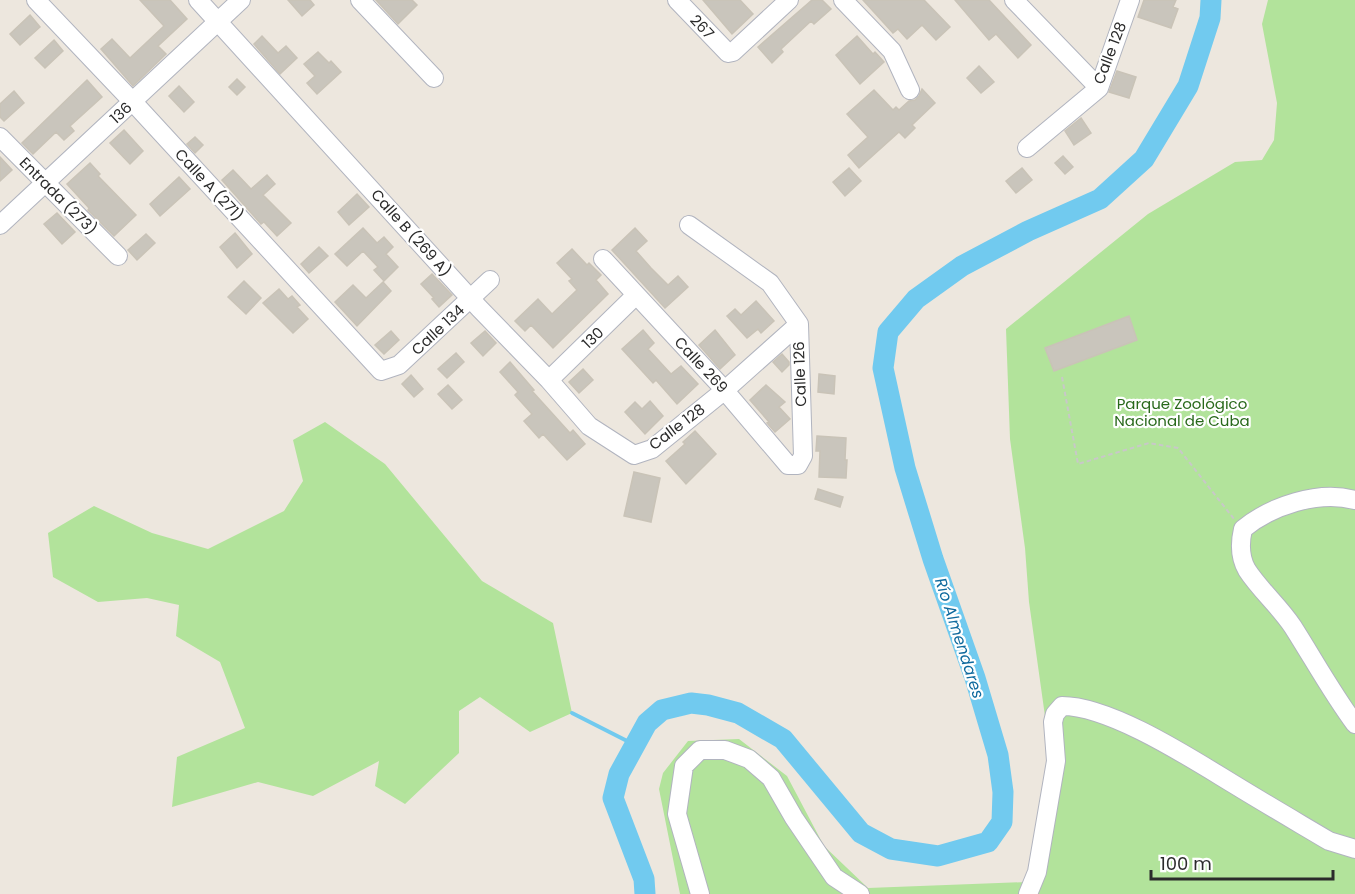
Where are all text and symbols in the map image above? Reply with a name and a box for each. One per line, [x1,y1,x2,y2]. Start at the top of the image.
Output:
street label: 267 [686,10,719,43]
street label: Calle 128 [1088,19,1131,87]
street label: 136 [105,97,136,128]
street label: Calle A (271) [170,144,248,225]
street label: Entrada (273) [15,152,102,239]
street label: Calle B (269 A) [366,184,456,281]
street label: Calle 134 [407,300,469,360]
street label: 130 [577,322,608,353]
street label: Calle 269 [670,332,733,397]
street label: Calle 126 [788,341,811,407]
park label: Parque Zoológico Nacional de Cuba [1114,393,1250,431]
street label: Calle 128 [644,399,709,455]
water label: Río Almendares [929,575,990,702]
scale bar [1151,843,1332,881]
text: 100 m [1160,851,1212,876]

